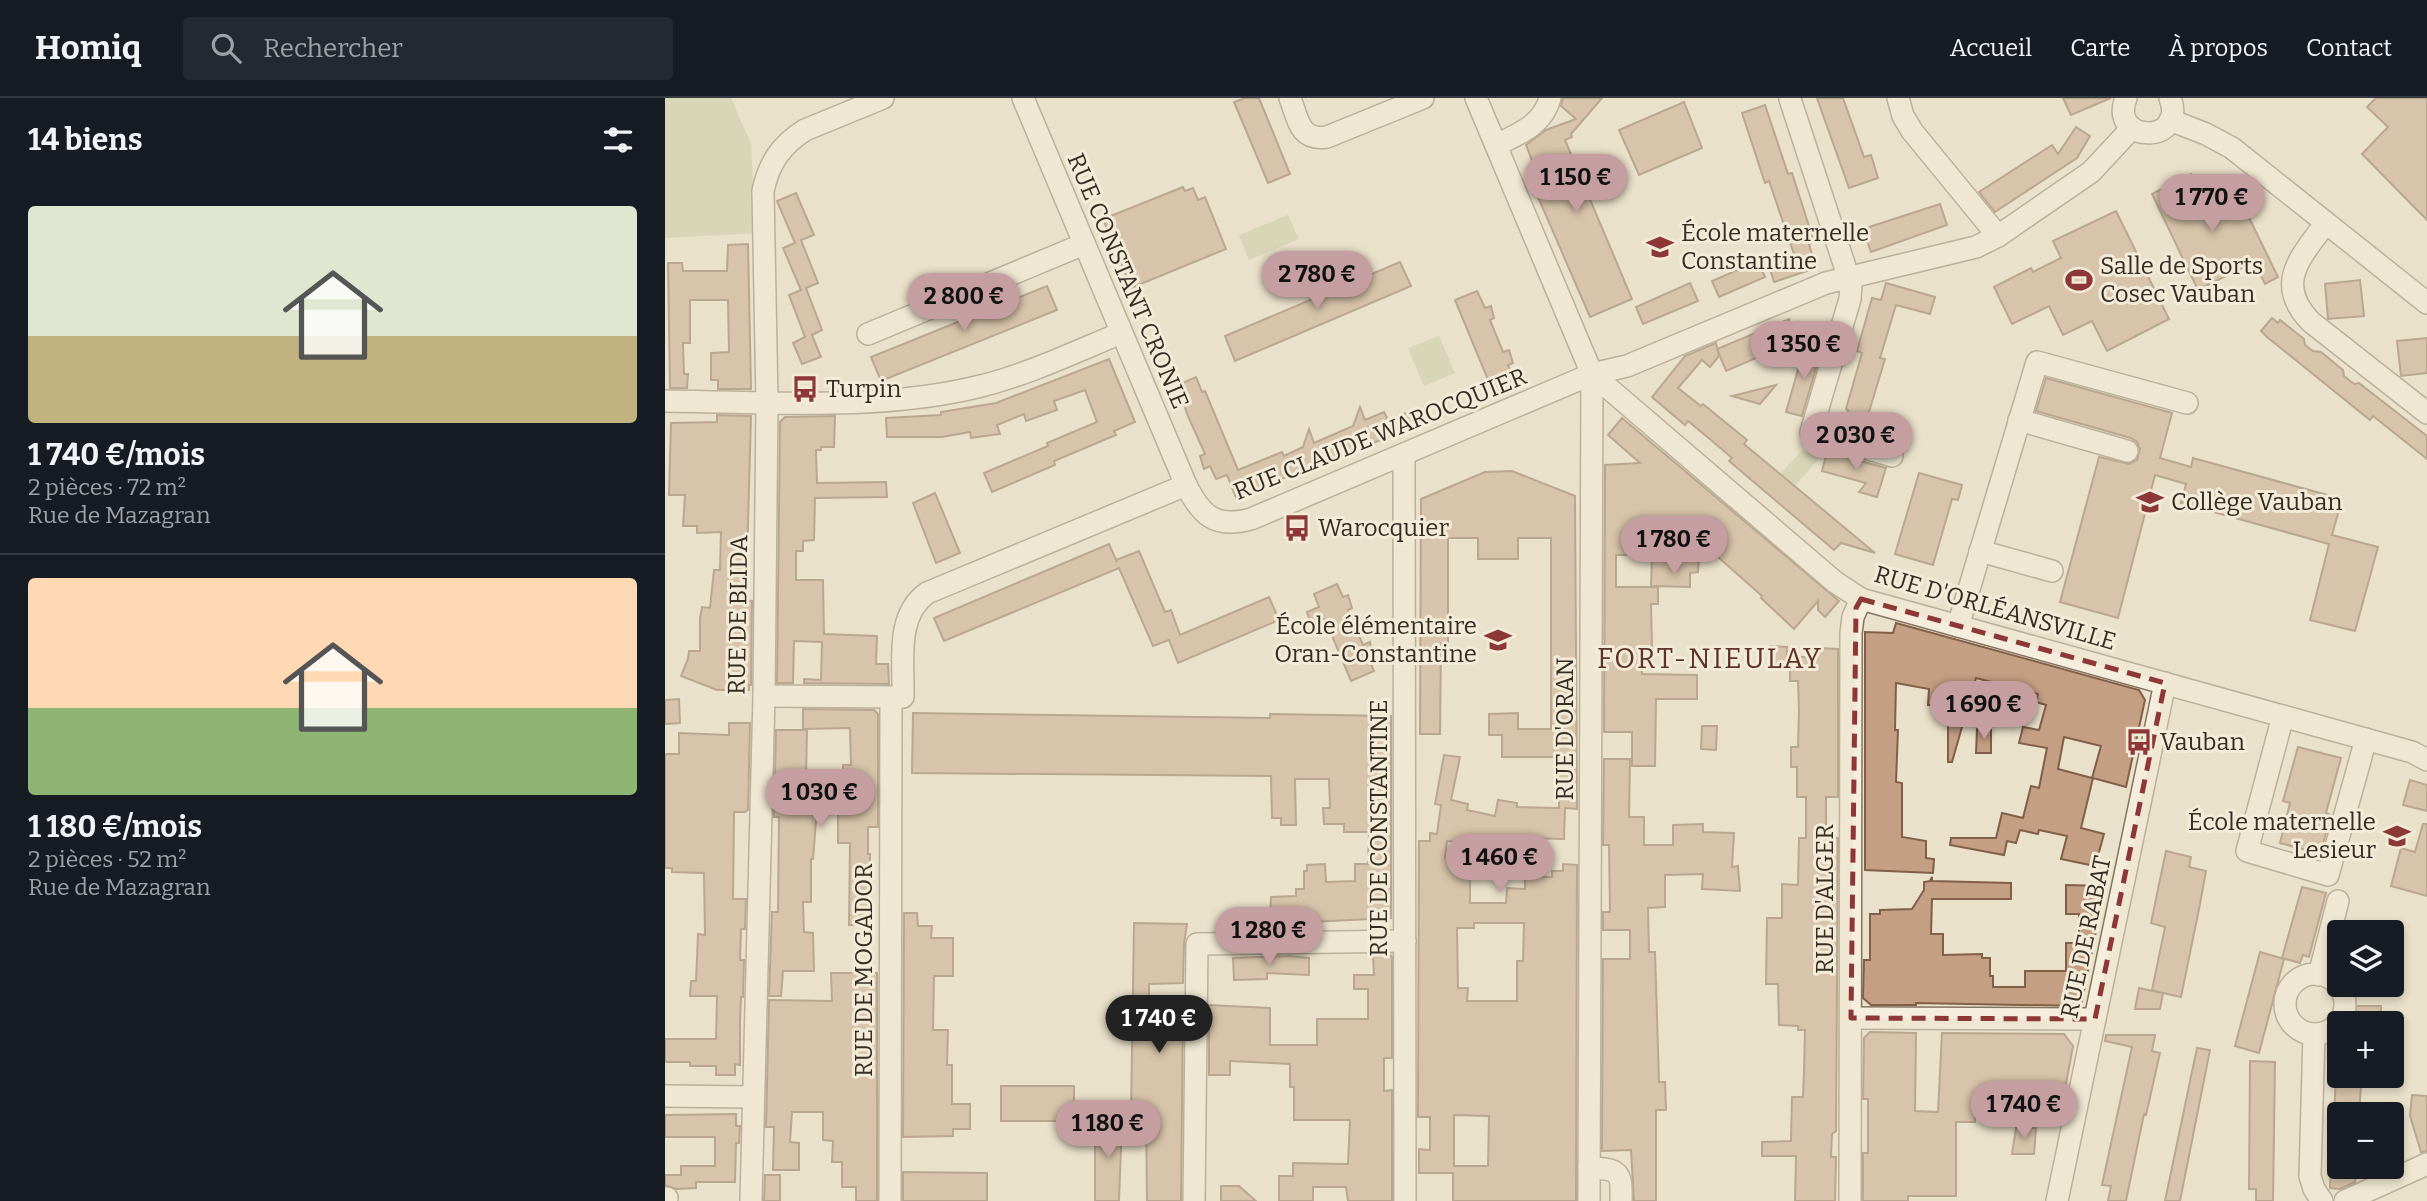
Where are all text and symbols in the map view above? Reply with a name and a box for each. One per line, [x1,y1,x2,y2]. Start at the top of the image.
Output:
search box [183,17,673,80]
text: Homiq [35,28,141,68]
icon: search [207,29,245,67]
text: Rechercher [263,33,403,64]
text: Accueil [1950,34,2032,62]
text: Carte [2070,34,2130,62]
text: À propos [2168,34,2268,62]
text: Contact [2306,34,2392,62]
icon: filters [599,121,637,159]
text: 14 biens [28,122,142,158]
street label: RUE CONSTANT CRONIE [1061,149,1195,413]
pin: 1 150 € [1511,155,1641,214]
text: 1 150 € [1540,163,1612,191]
pin: 1 770 € [2147,174,2277,234]
text: 1 770 € [2175,183,2249,211]
place label: École maternelle Constantine [1681,218,1869,275]
school or university icon: École maternelle Constantine [1645,232,1675,262]
icon: home [270,252,396,378]
pin: 2 780 € [1252,252,1382,311]
place label: Salle de Sports Cosec Vauban [2100,252,2263,308]
text: 2 780 € [1278,260,1356,288]
sports icon: Salle de Sports Cosec Vauban [2064,265,2094,295]
pin: 2 800 € [899,274,1029,333]
text: 2 800 € [924,282,1004,310]
pin: 1 350 € [1739,322,1869,381]
text: 1 350 € [1767,330,1841,358]
street label: RUE CLAUDE WAROCQUIER [1229,362,1531,506]
bus stop icon: Turpin [790,374,820,404]
place label: Turpin [826,375,901,403]
pin: 2 030 € [1791,412,1921,472]
text: 2 030 € [1816,421,1896,449]
text: 1 740 €/mois [28,437,205,473]
text: 2 pièces · 72 m² [28,473,186,501]
school or university icon: Collège Vauban [2135,487,2165,517]
place label: Collège Vauban [2171,488,2342,516]
text: Rue de Mazagran [28,501,210,529]
bus stop icon: Warocquier [1282,513,1312,543]
place label: Warocquier [1318,514,1449,542]
pin: 1 780 € [1609,517,1739,576]
text: 1 780 € [1637,525,1711,553]
street label: RUE DE BLIDA [723,535,753,695]
street label: RUE D'ORLÉANSVILLE [1871,559,2119,656]
place label: École élémentaire Oran-Constantine [1274,611,1477,668]
icon: home [270,624,396,750]
school or university icon: École élémentaire Oran-Constantine [1483,625,1513,655]
district label: FORT-NIEULAY [1597,642,1823,675]
street label: RUE D'ORAN [1551,657,1579,801]
pin: 1 690 € [1919,682,2049,741]
text: 1 690 € [1946,690,2022,718]
street label: RUE DE CONSTANTINE [1365,699,1393,957]
bus stop icon: Vauban [2124,727,2154,757]
place label: Vauban [2160,728,2245,756]
pin: 1 030 € [755,770,885,829]
text: 1 030 € [782,778,858,806]
place label: École maternelle Lesieur [2188,807,2376,864]
text: 1 180 €/mois [28,809,202,845]
school or university icon: École maternelle Lesieur [2382,821,2412,851]
street label: RUE D'ALGER [1811,824,1839,974]
pin: 1 460 € [1435,834,1565,894]
text: 1 460 € [1462,843,1538,871]
text: 2 pièces · 52 m² [28,845,186,873]
street label: RUE DE RABAT [2055,853,2117,1021]
street label: RUE DE MOGADOR [850,863,878,1077]
text: Rue de Mazagran [28,873,210,901]
pin: 1 280 € [1204,908,1334,967]
text: 1 280 € [1231,916,1307,944]
map controls [2327,920,2404,1179]
button: layers [2327,920,2404,997]
pin: 1 740 € [1094,996,1224,1055]
text: 1 740 € [1122,1004,1196,1032]
button: + [2327,1011,2404,1088]
pin: 1 740 € [1959,1082,2089,1141]
text: 1 740 € [1987,1090,2061,1118]
pin: 1 180 € [1043,1100,1173,1160]
button: − [2327,1102,2404,1179]
text: 1 180 € [1072,1109,1144,1137]

